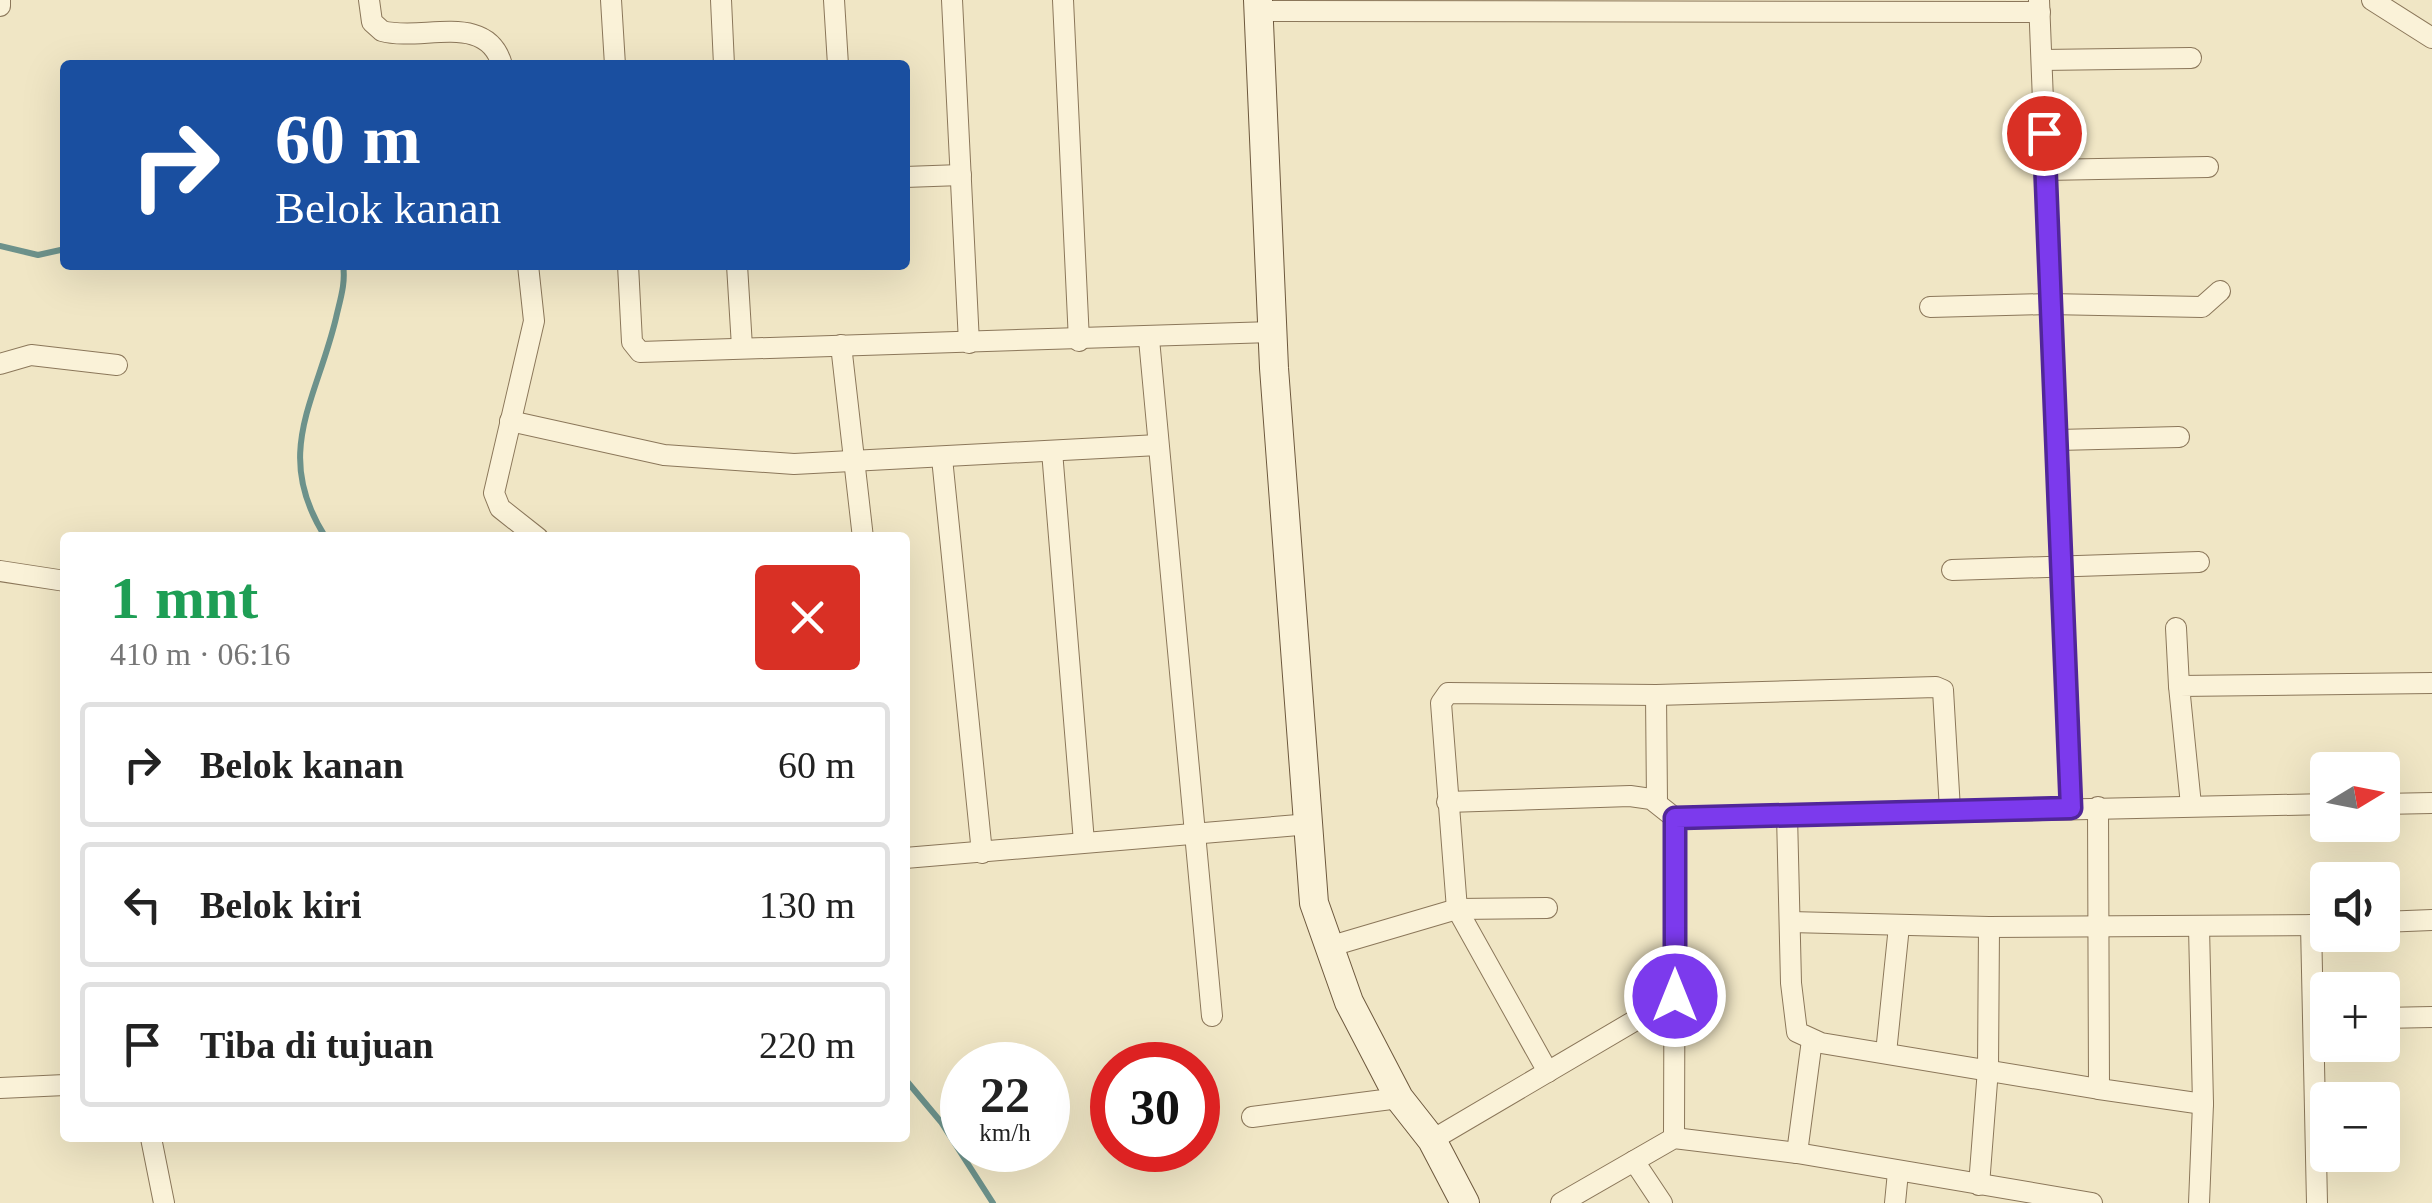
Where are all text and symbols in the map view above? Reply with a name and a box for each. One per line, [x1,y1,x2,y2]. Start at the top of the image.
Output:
pin [2002,91,2087,176]
icon: right [110,100,240,230]
text: 60 m [275,101,421,178]
icon: arrive [2017,106,2072,161]
text: Belok kanan [275,183,501,233]
text: 1 mnt [110,565,258,631]
button: close [755,565,860,670]
text: 410 m · 06:16 [110,636,290,672]
icon: right [115,737,170,792]
text: Belok kanan [200,744,404,786]
text: 60 m [778,744,855,786]
north arrow [2310,752,2400,842]
map controls [2310,752,2400,1172]
button: sound [2310,862,2400,952]
icon: left [115,877,170,932]
text: Belok kiri [200,884,362,926]
text: 130 m [759,884,855,926]
position arrow [1623,944,1727,1048]
button: + [2310,972,2400,1062]
icon: arrive [115,1017,170,1072]
text: Tiba di tujuan [200,1024,434,1066]
text: 220 m [759,1024,855,1066]
speed limit sign: 30 [1090,1042,1220,1172]
text: 22 [980,1067,1030,1123]
button: − [2310,1082,2400,1172]
text: km/h [979,1119,1031,1146]

